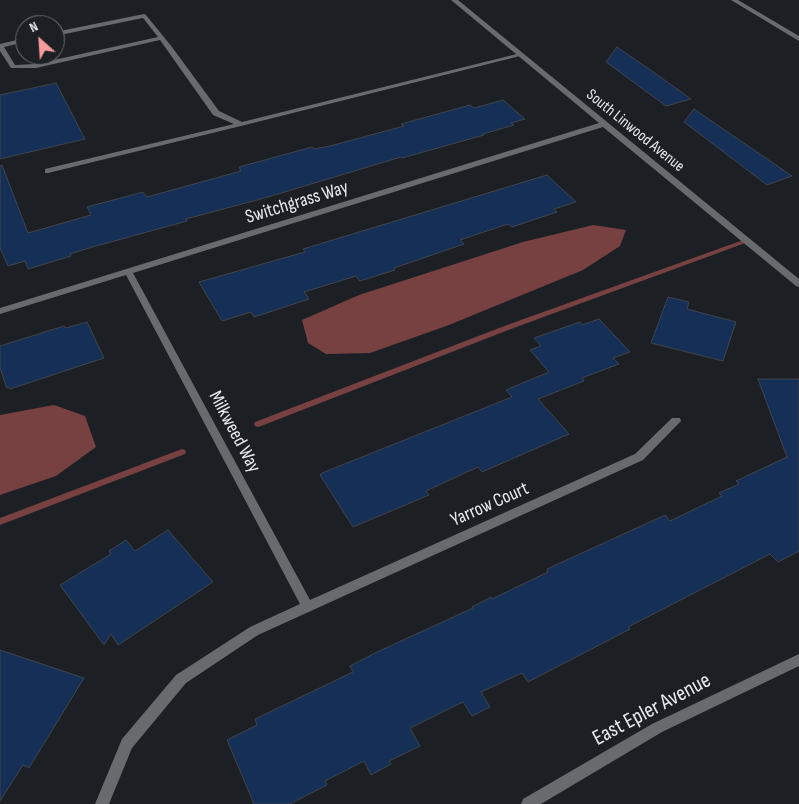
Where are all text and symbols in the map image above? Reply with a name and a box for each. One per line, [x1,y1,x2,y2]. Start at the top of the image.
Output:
north arrow [15,15,65,65]
text: N [27,18,41,36]
street label: South Linwood Avenue [582,86,688,176]
street label: Switchgrass Way [243,177,351,229]
street label: Milkweed Way [203,387,265,477]
street label: Yarrow Court [448,478,532,532]
street label: East Epler Avenue [588,668,716,752]

